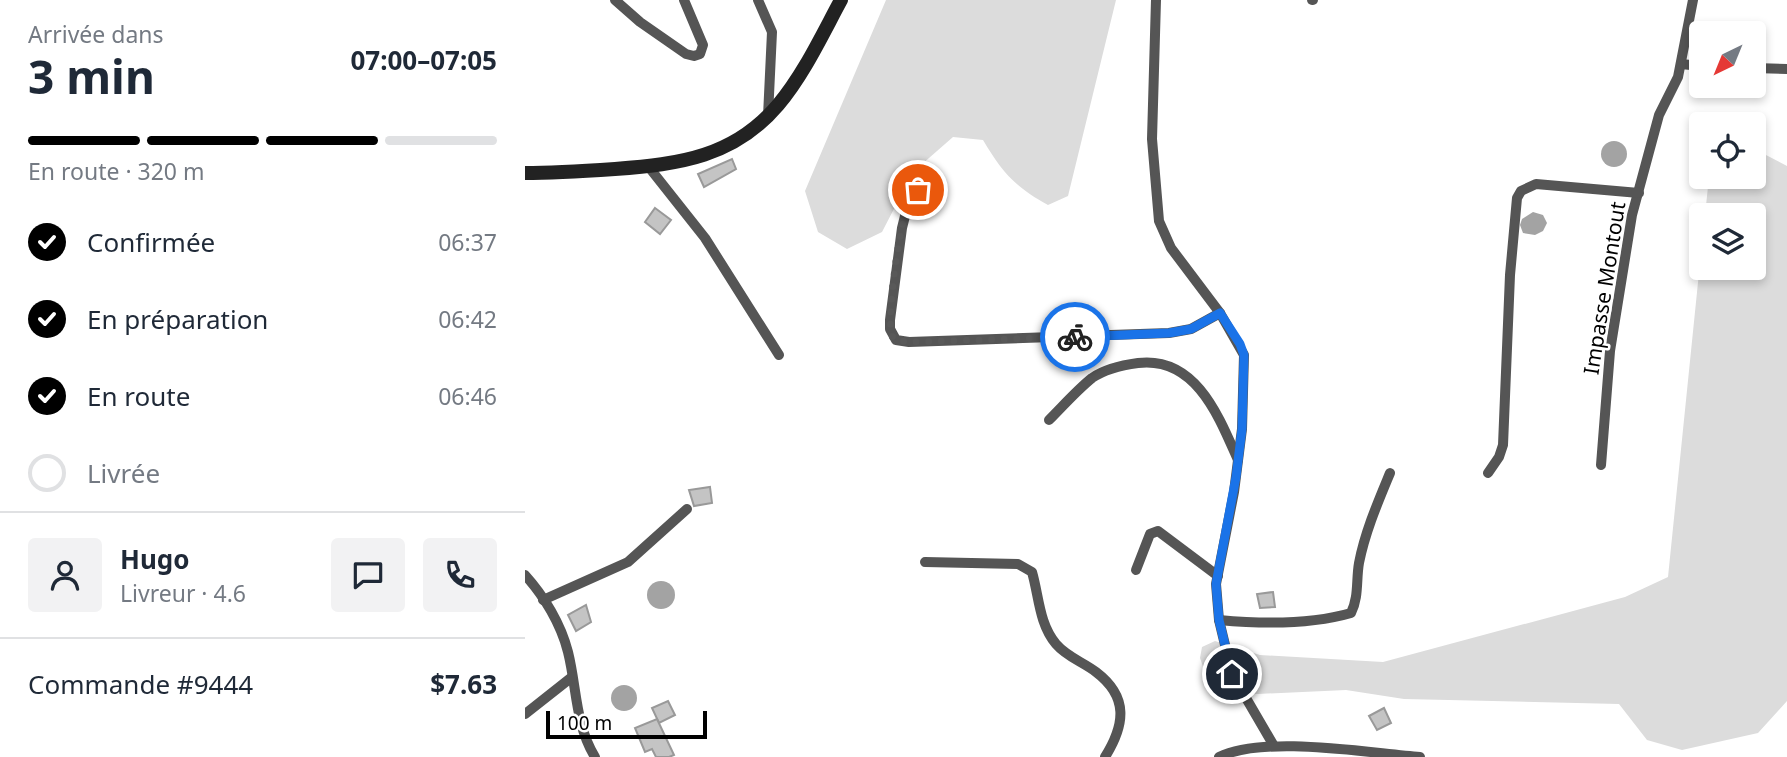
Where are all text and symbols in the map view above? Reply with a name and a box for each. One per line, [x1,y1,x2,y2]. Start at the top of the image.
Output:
text: Arrivée dans [28,18,164,50]
north arrow [1689,21,1766,98]
map controls [1689,21,1766,280]
text: 07:00–07:05 [350,42,497,78]
text: 3 min [28,45,155,107]
button: locate [1689,112,1766,189]
text: En route · 320 m [28,155,205,187]
pin [888,160,948,220]
icon: bag [899,171,937,209]
street label: Impasse Montout [1577,199,1632,376]
button: layers [1689,203,1766,280]
icon: check [28,223,66,261]
text: Confirmée [87,224,215,260]
text: 06:37 [438,226,497,258]
icon: check [28,300,66,338]
text: En préparation [87,301,268,337]
courier [1040,302,1110,372]
text: 06:42 [438,303,497,335]
icon: bike [1056,318,1094,356]
icon: check [28,377,66,415]
text: En route [87,378,190,414]
text: 06:46 [438,380,497,412]
text: Livrée [87,455,160,491]
button: person [28,538,102,612]
button: chat [331,538,405,612]
button: phone [423,538,497,612]
text: Hugo [120,541,189,577]
text: Livreur · 4.6 [120,577,246,609]
pin [1202,644,1262,704]
icon: home [1213,655,1251,693]
text: Commande #9444 [28,666,253,702]
text: $7.63 [430,666,497,702]
scale bar [546,708,707,740]
text: 100 m [557,710,612,736]

